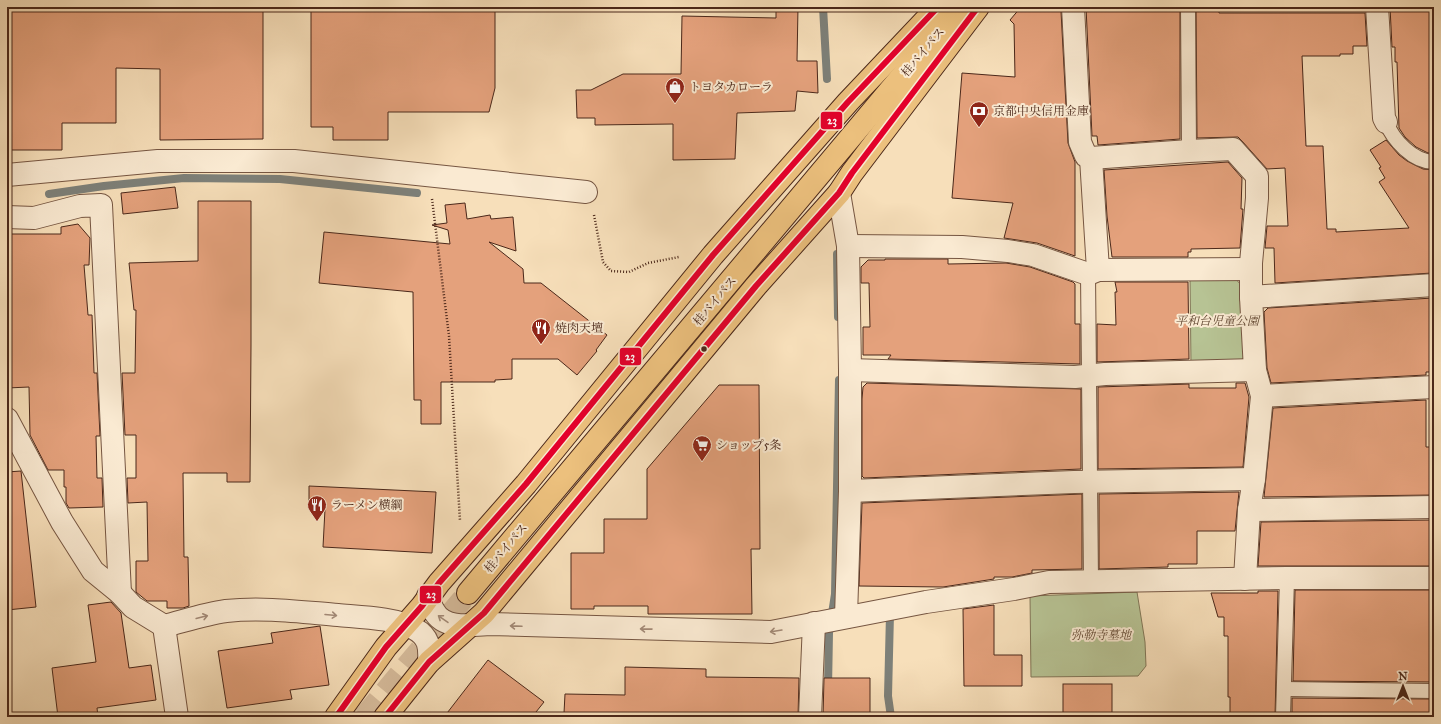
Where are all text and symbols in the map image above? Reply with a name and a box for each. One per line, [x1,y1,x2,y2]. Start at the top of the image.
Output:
street label: 桂バイパス [898,25,948,79]
shop icon: トヨタカローラ [664,76,686,104]
place label: トヨタカローラ [689,80,773,94]
bank icon: 京都中央信用金庫 [968,100,990,128]
place label: 京都中央信用金庫 [993,104,1089,118]
line badge: 23 [820,111,843,130]
text: 23 [827,114,837,128]
street label: 桂バイパス [690,274,740,328]
park label: 平和台児童公園 [1175,314,1261,328]
restaurant icon: 焼肉天壇 [530,317,552,345]
place label: 焼肉天壇 [555,321,603,335]
unlabelled marker [699,344,709,354]
line badge: 23 [619,347,642,366]
text: 23 [625,350,635,364]
supermarket icon: ショップ5条 [691,434,713,462]
place label: ショップ5条 [716,438,781,452]
restaurant icon: ラーメン横綱 [306,494,328,522]
place label: ラーメン横綱 [331,498,402,512]
street label: 桂バイパス [481,521,531,575]
line badge: 23 [419,585,442,604]
text: 23 [426,588,436,602]
one-way arrow [324,611,337,618]
one-way arrow [195,613,208,620]
one-way arrow [438,615,449,623]
one-way arrow [510,622,523,629]
one-way arrow [640,625,653,633]
one-way arrow [770,627,783,635]
park label: 弥勒寺墓地 [1071,628,1133,642]
north arrow [1383,666,1423,706]
text: N [1398,670,1408,683]

